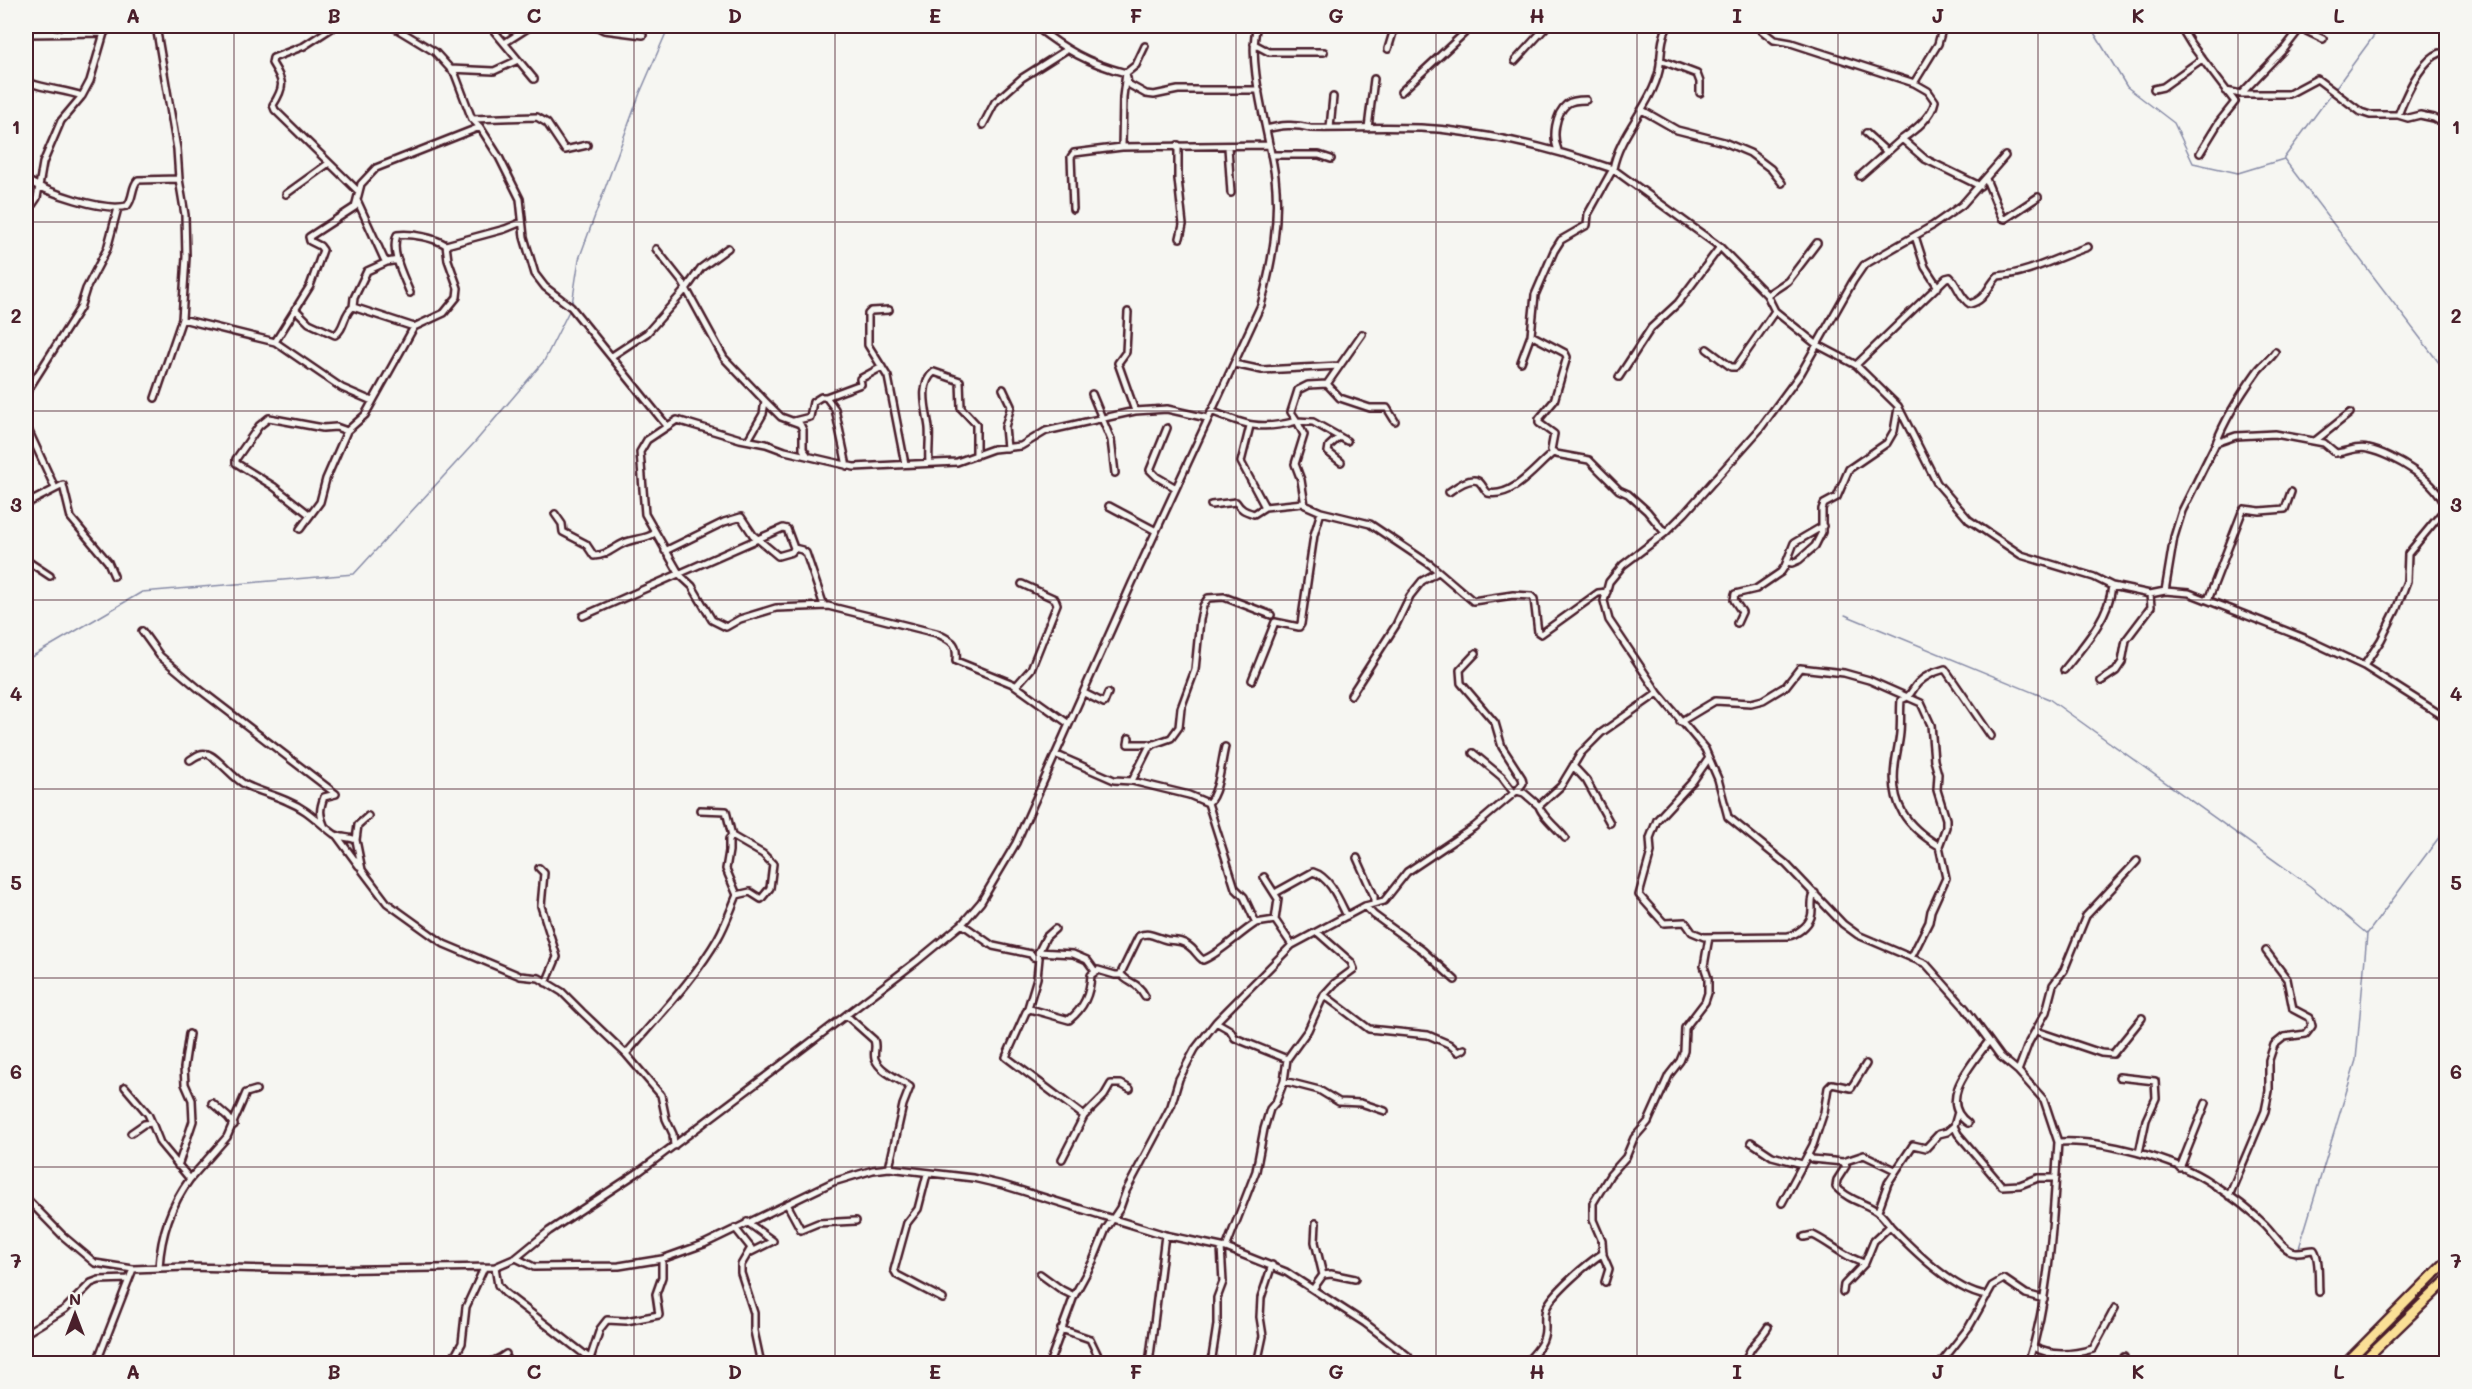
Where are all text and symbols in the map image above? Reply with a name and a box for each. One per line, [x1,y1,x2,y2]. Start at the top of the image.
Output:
text: A [126,2,140,28]
text: B [327,2,341,28]
text: C [527,2,542,28]
text: D [728,2,742,28]
text: E [929,2,941,28]
text: F [1130,2,1143,28]
text: G [1328,2,1344,28]
text: H [1529,2,1545,28]
text: I [1732,2,1742,28]
text: J [1931,2,1945,28]
text: K [2131,2,2145,28]
text: L [2333,2,2345,28]
text: 1 [12,113,20,139]
text: 1 [2452,113,2460,139]
text: 2 [10,302,22,328]
text: 2 [2450,302,2462,328]
text: 3 [10,491,22,517]
text: 3 [2450,491,2462,517]
text: 4 [10,680,23,706]
text: 4 [2450,680,2463,706]
text: 5 [10,869,22,895]
text: 5 [2450,869,2462,895]
text: 6 [10,1058,22,1084]
text: 6 [2450,1058,2462,1084]
text: 7 [10,1247,22,1273]
text: 7 [2450,1247,2462,1273]
north arrow [45,1284,105,1344]
text: N [69,1288,81,1309]
text: A [126,1358,140,1384]
text: B [327,1358,341,1384]
text: C [527,1358,542,1384]
text: D [728,1358,742,1384]
text: E [929,1358,941,1384]
text: F [1130,1358,1143,1384]
text: G [1328,1358,1344,1384]
text: H [1529,1358,1545,1384]
text: I [1732,1358,1742,1384]
text: J [1931,1358,1945,1384]
text: K [2131,1358,2145,1384]
text: L [2333,1358,2345,1384]

